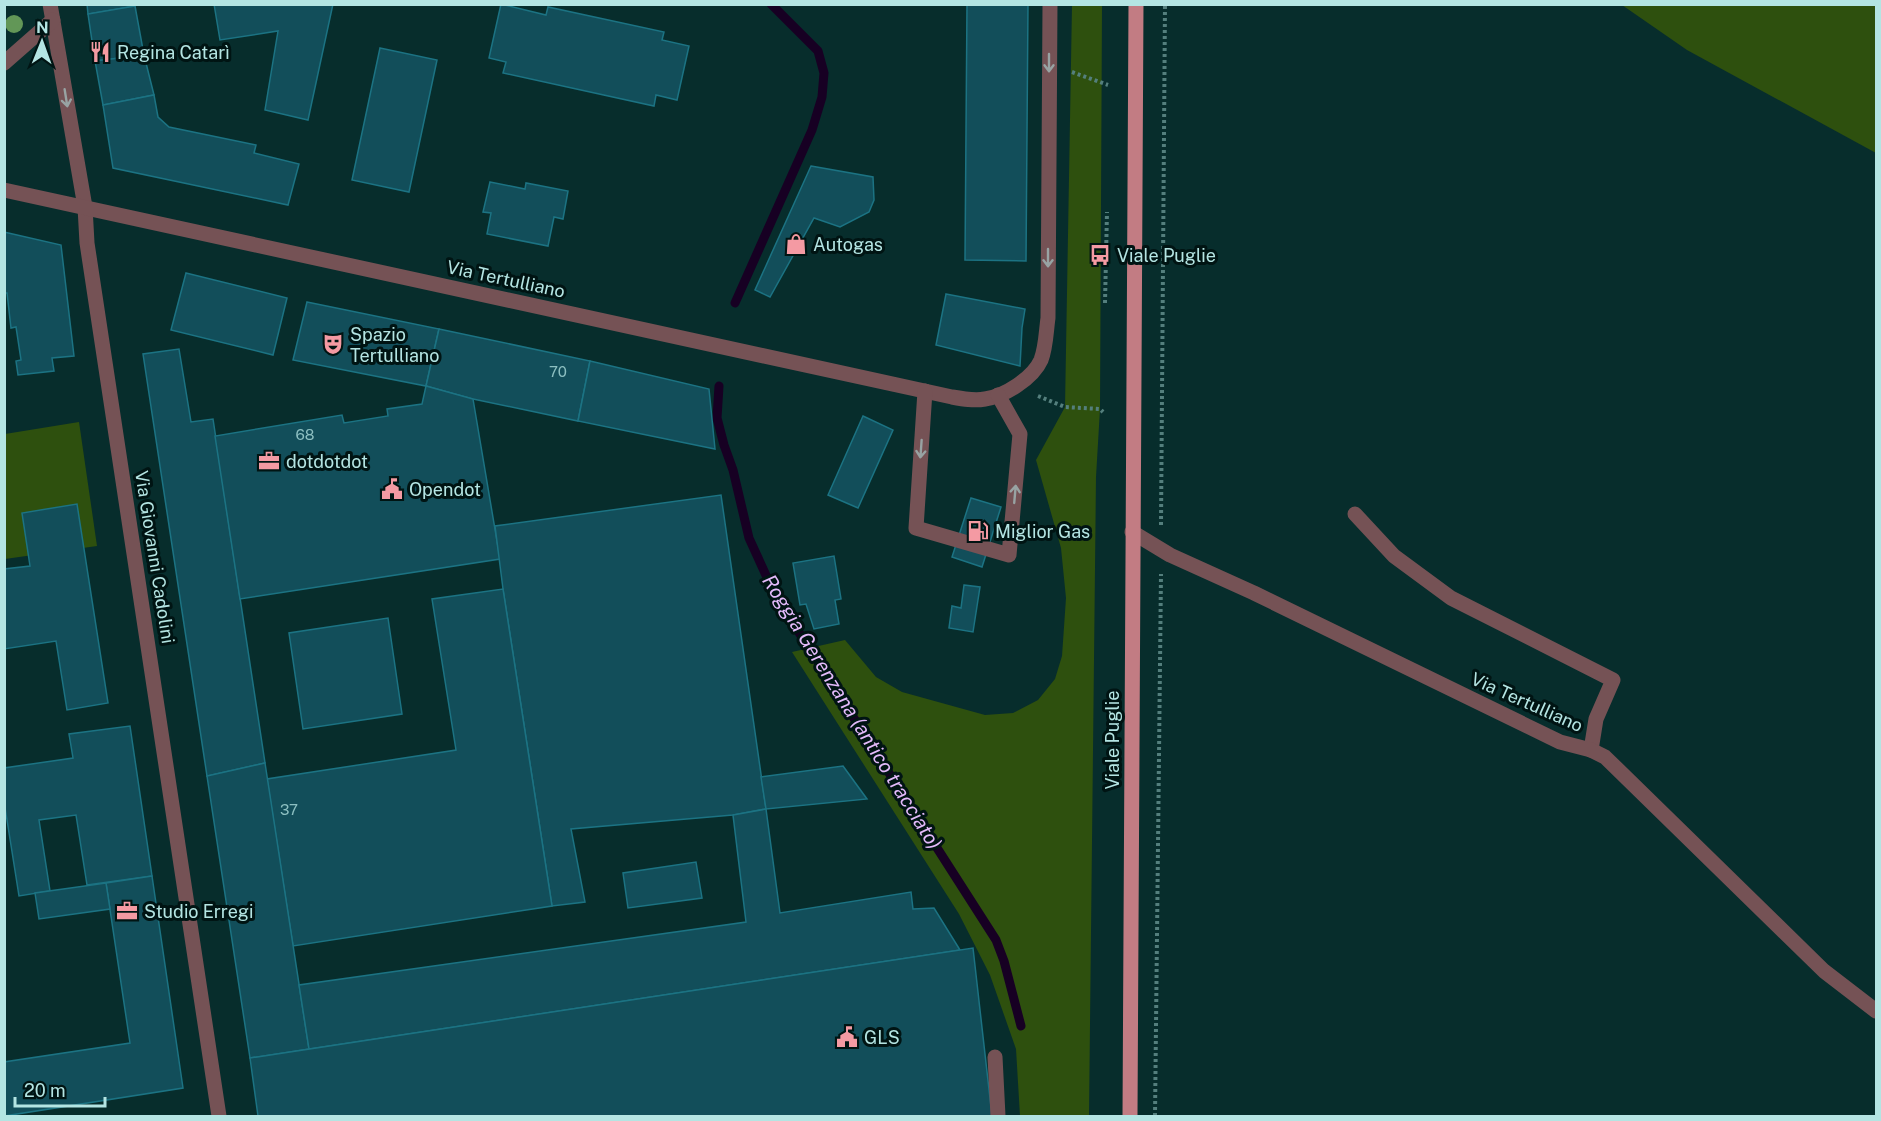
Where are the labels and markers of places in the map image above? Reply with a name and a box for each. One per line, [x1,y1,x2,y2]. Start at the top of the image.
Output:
restaurant icon: Regina Catarì [88,40,112,64]
place label: Regina Catarì [117,42,230,63]
shop icon: Autogas [784,232,808,256]
place label: Autogas [813,234,883,255]
bus stop icon: Viale Puglie [1088,243,1112,267]
place label: Viale Puglie [1117,245,1216,266]
place label: Spazio Tertulliano [350,324,439,366]
theatre icon: Spazio Tertulliano [321,332,345,356]
office icon: dotdotdot [257,449,281,473]
place label: dotdotdot [286,451,368,472]
public building icon: Opendot [380,477,404,501]
place label: Opendot [409,479,481,500]
fuel station icon: Miglior Gas [966,519,990,543]
place label: Miglior Gas [995,521,1090,542]
office icon: Studio Erregi [115,899,139,923]
place label: Studio Erregi [144,901,253,922]
public building icon: GLS [835,1025,859,1049]
place label: GLS [864,1027,900,1048]

